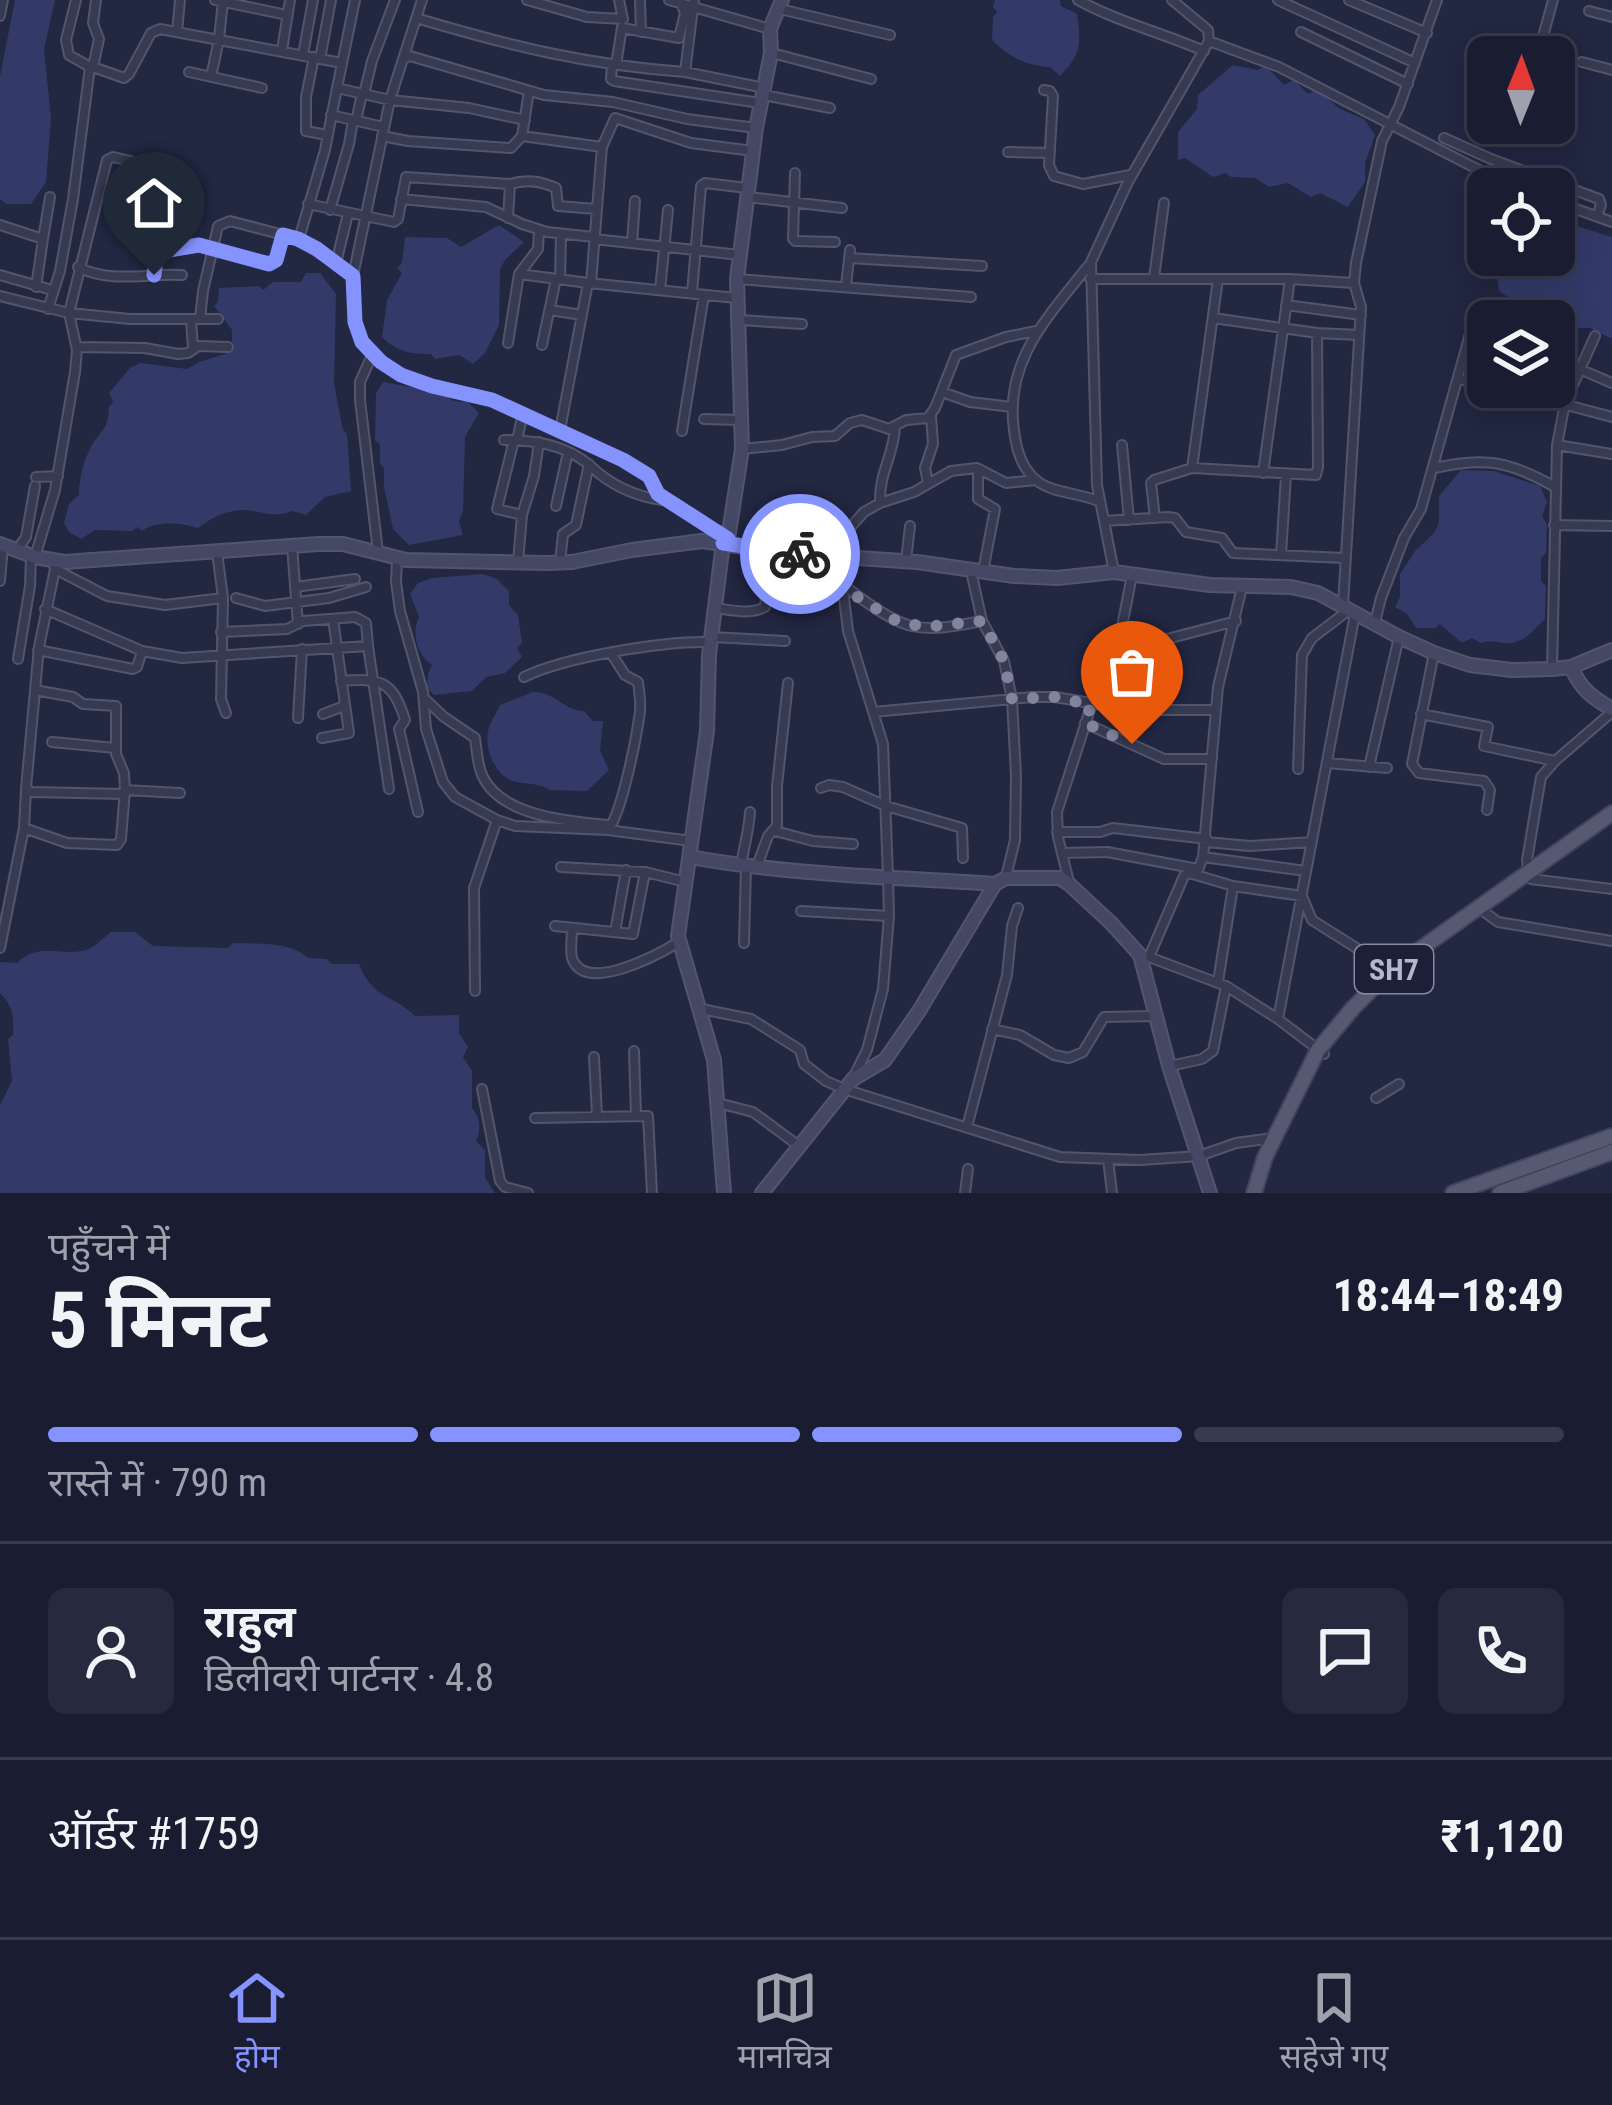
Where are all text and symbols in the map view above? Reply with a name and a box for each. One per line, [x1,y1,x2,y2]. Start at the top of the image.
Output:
north arrow [1467,36,1575,144]
map controls [1467,36,1575,408]
pin [103,152,205,275]
button: locate [1467,168,1575,276]
icon: home [121,170,187,236]
button: layers [1467,300,1575,408]
courier [740,494,860,614]
icon: bike [767,521,833,587]
pin [1081,621,1183,744]
icon: bag [1099,639,1165,705]
road number: SH7 [1355,945,1433,993]
text: पहुँचने में [48,1224,170,1270]
text: 18:44–18:49 [1333,1269,1564,1322]
text: 5 मिनट [48,1275,269,1366]
text: रास्ते में · 790 m [48,1460,267,1506]
button: person [48,1588,174,1714]
button: chat [1282,1588,1408,1714]
button: phone [1438,1588,1564,1714]
text: राहुल [204,1595,296,1648]
text: डिलीवरी पार्टनर · 4.8 [204,1655,494,1701]
text: ऑर्डर #1759 [48,1807,260,1860]
text: ₹1,120 [1441,1810,1564,1863]
tab: होम [224,1965,290,2081]
tab: मानचित्र [737,1965,832,2081]
tab: सहेजे गए [1279,1965,1388,2081]

